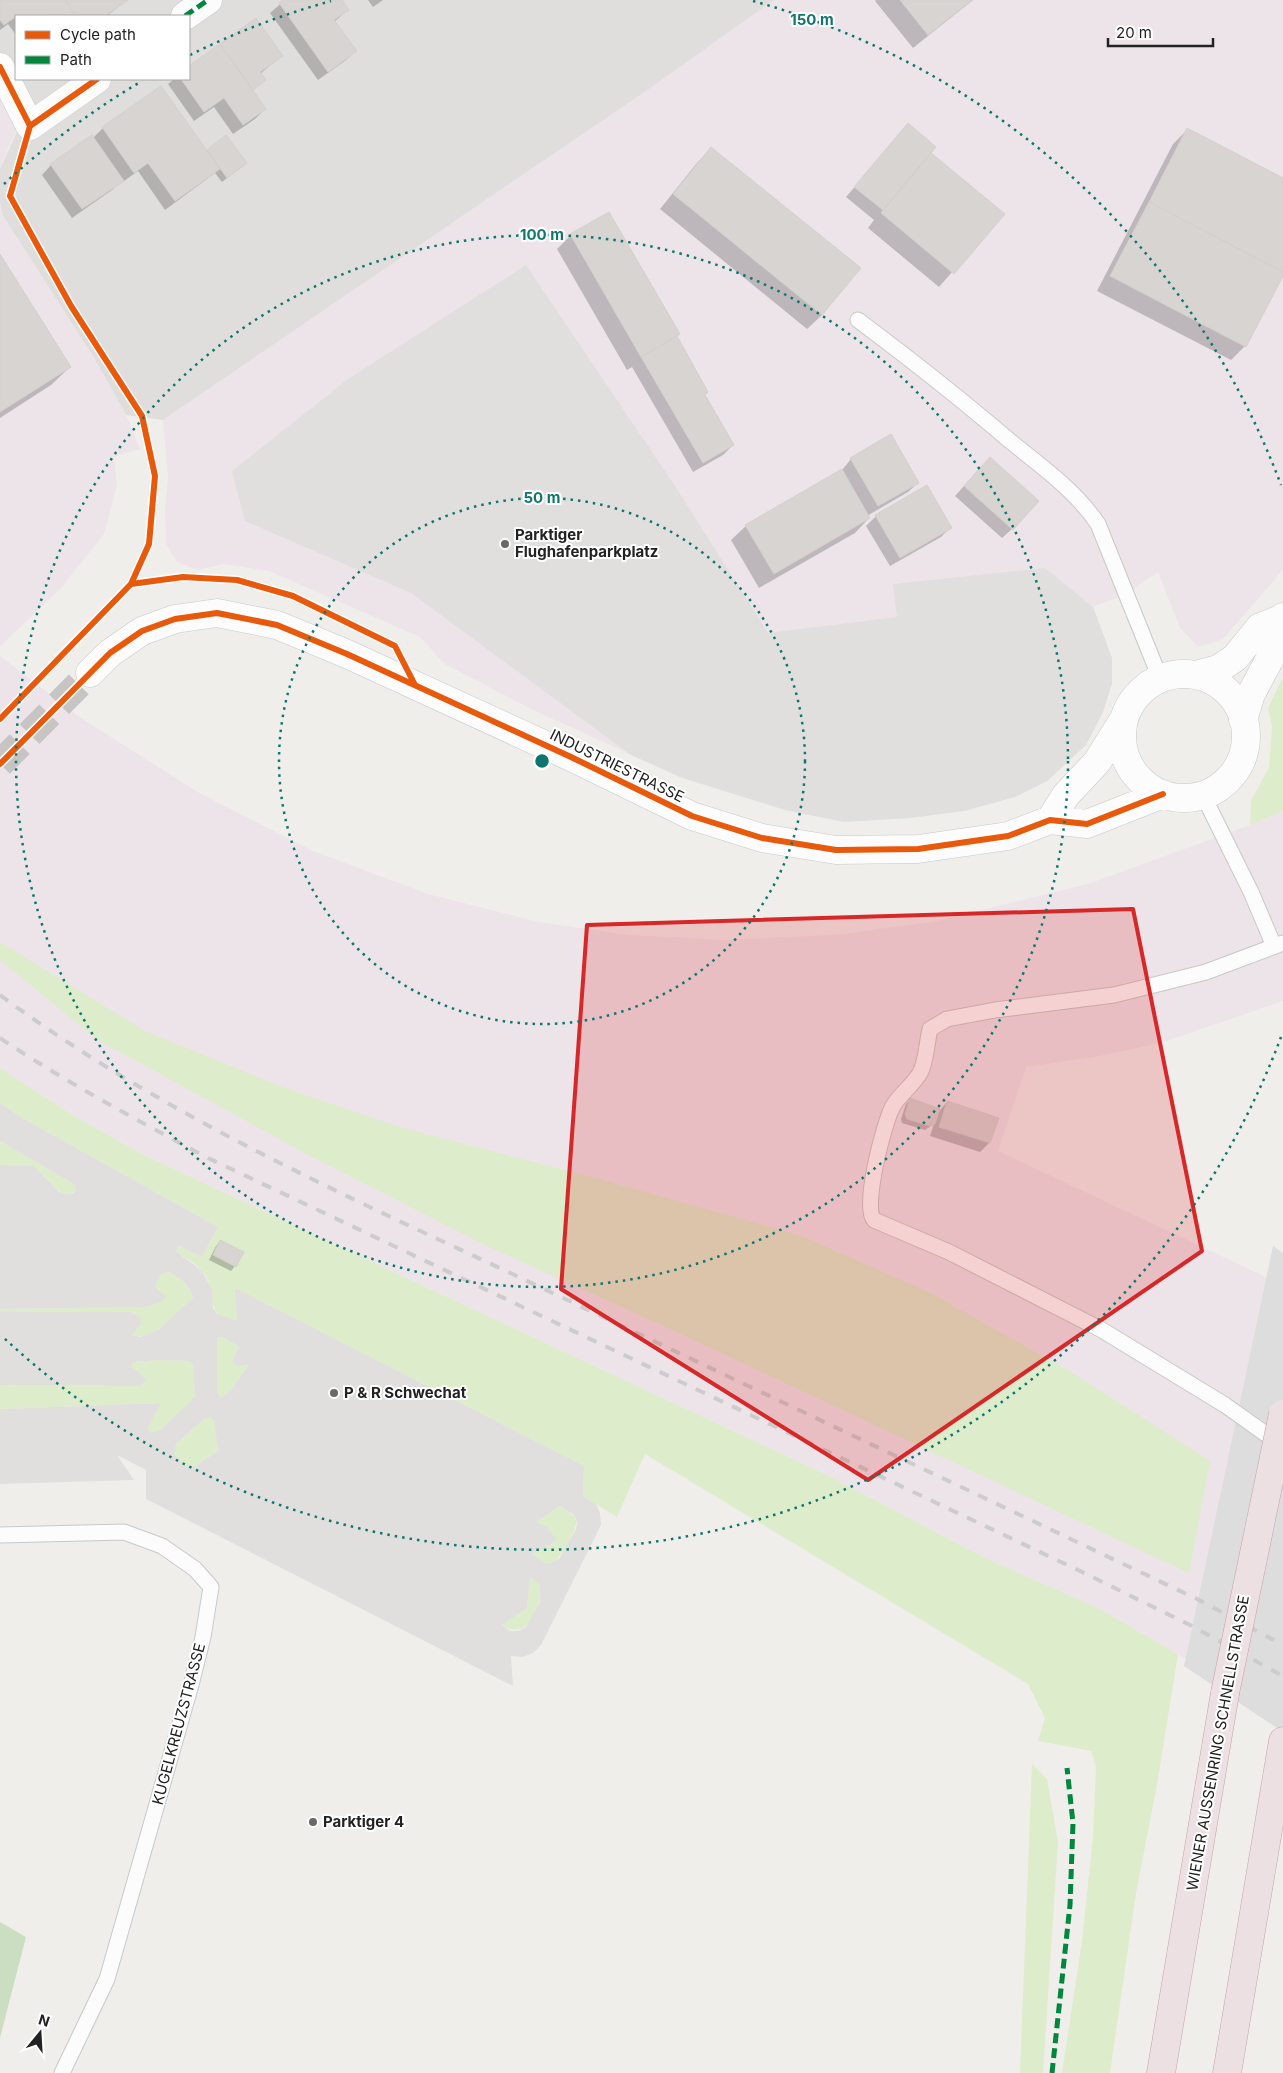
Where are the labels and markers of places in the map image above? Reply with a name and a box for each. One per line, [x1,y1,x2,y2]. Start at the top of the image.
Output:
place label: Parktiger Flughafenparkplatz [515,525,658,561]
marker: Parktiger Flughafenparkplatz [499,538,511,550]
centre of rings [533,752,551,770]
place label: P & R Schwechat [344,1383,467,1402]
marker: P & R Schwechat [328,1387,340,1399]
place label: Parktiger 4 [323,1812,404,1831]
marker: Parktiger 4 [307,1816,319,1828]

